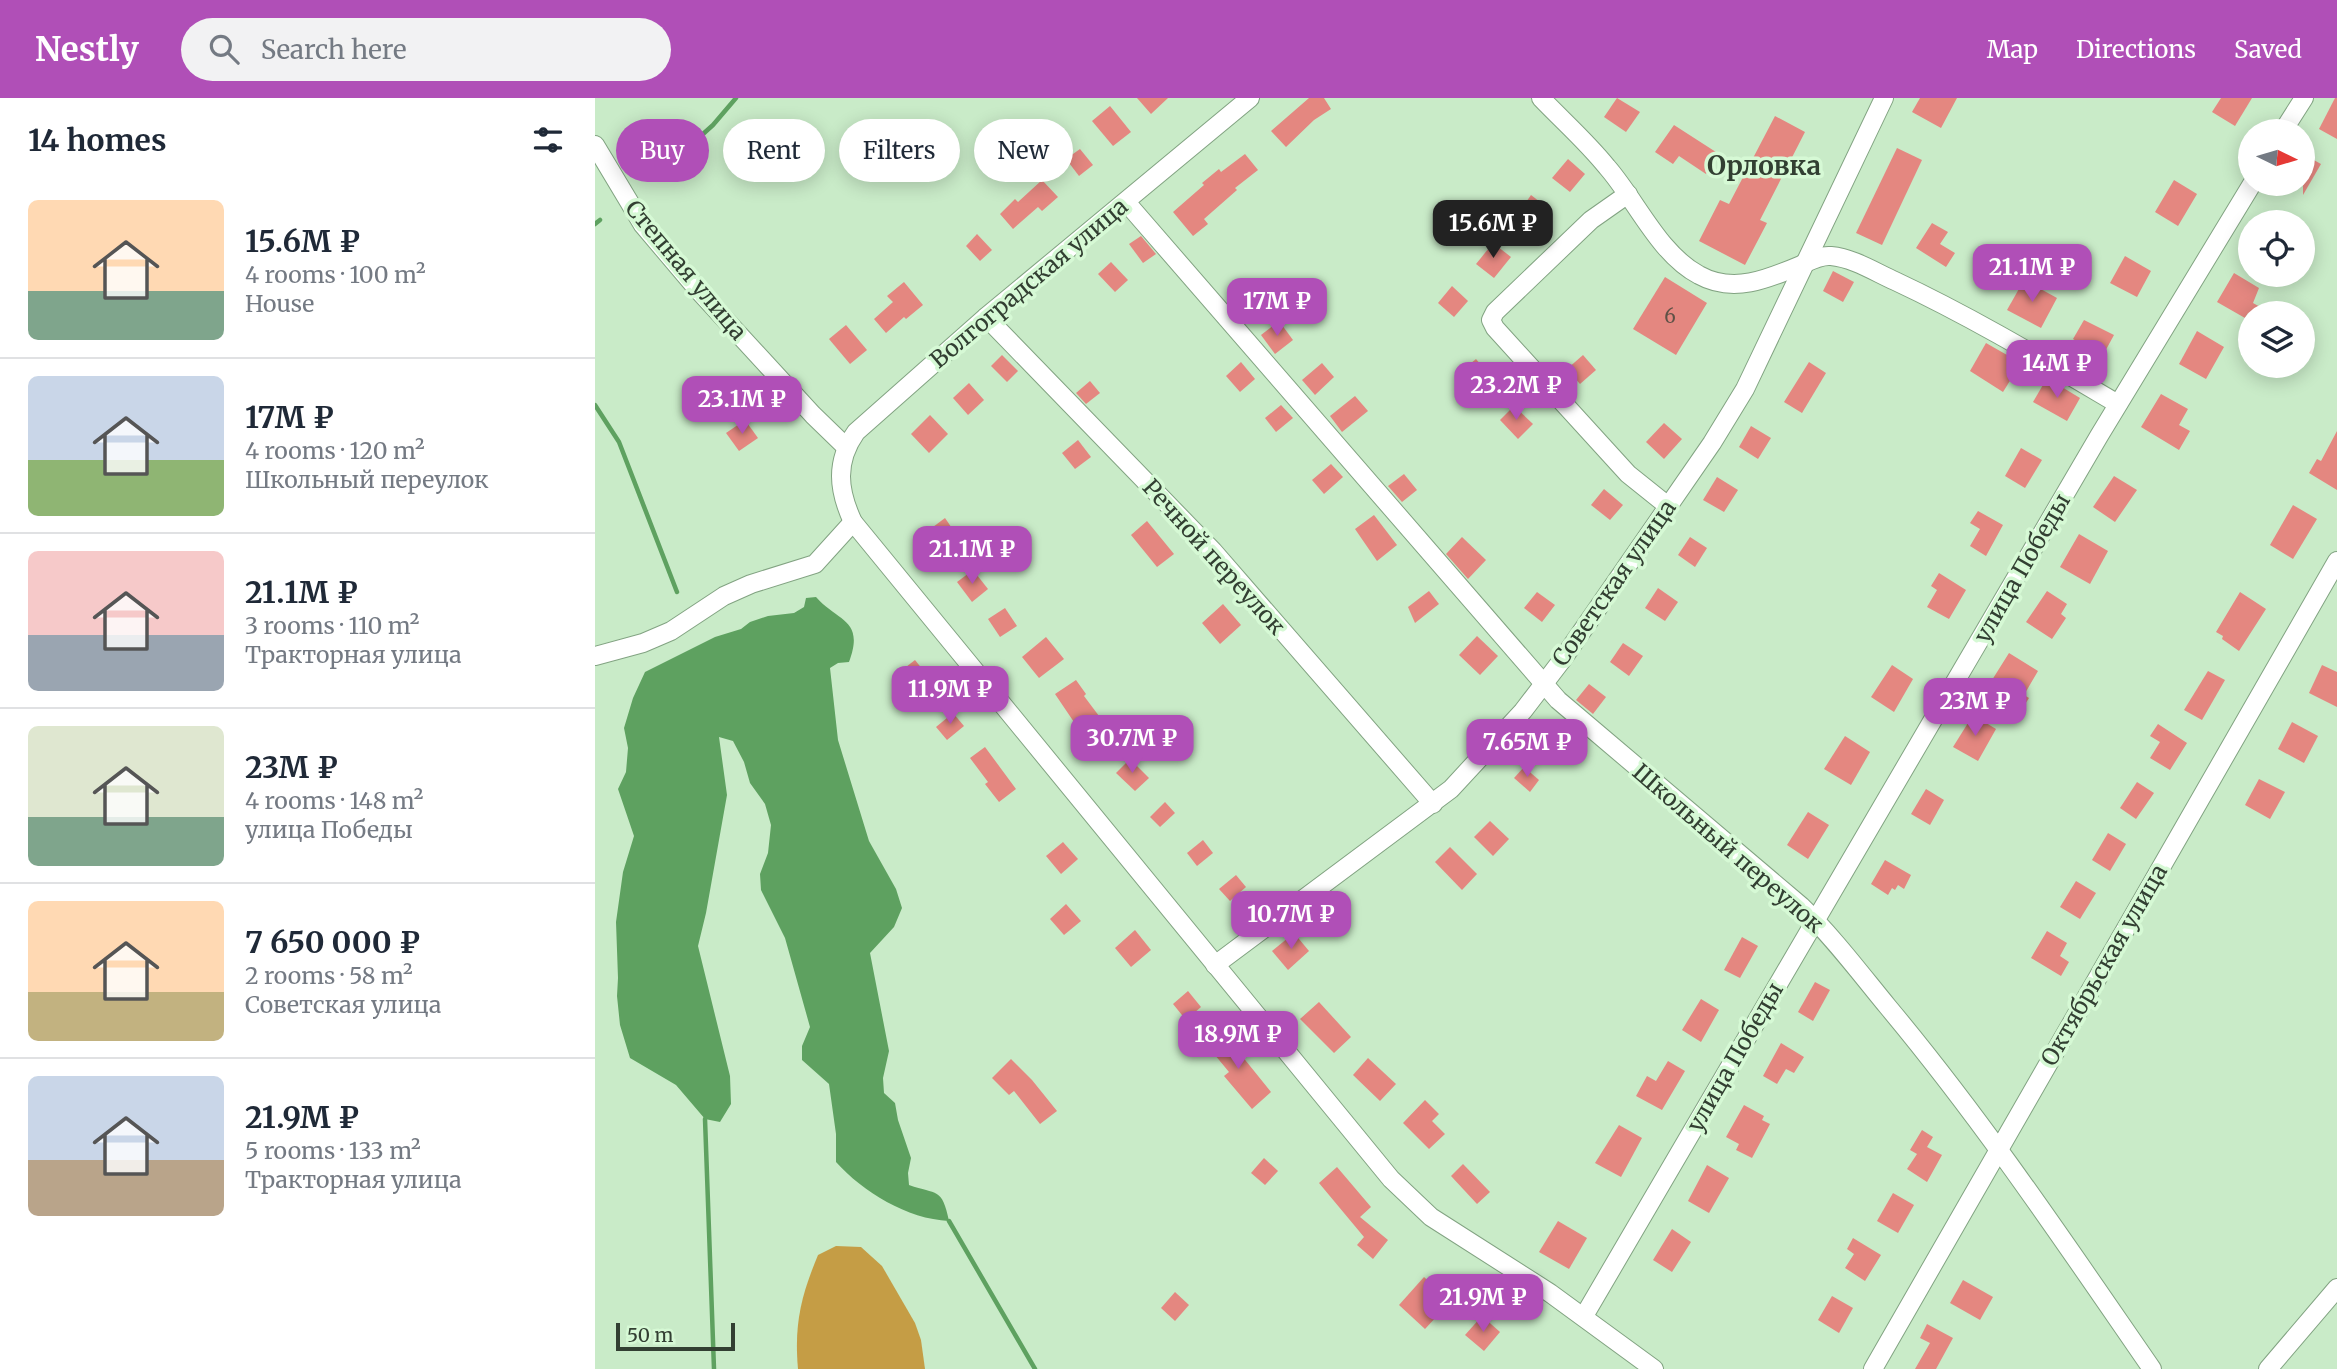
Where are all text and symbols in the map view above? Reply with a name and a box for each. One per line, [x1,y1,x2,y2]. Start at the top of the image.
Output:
search box [181,18,671,81]
text: Nestly [35,29,139,70]
icon: search [205,30,243,68]
text: Search here [261,33,407,66]
text: Map [1987,34,2038,65]
text: Directions [2076,34,2196,65]
text: Saved [2234,34,2302,65]
chip: Buy [616,119,709,182]
chip: Rent [723,119,825,182]
chip: Filters [839,119,960,182]
chip: New [974,119,1073,182]
north arrow [2238,119,2315,196]
map controls [2238,119,2315,378]
text: 14 homes [28,121,166,159]
icon: filters [529,121,567,159]
district label: Орловка [1707,149,1821,182]
street label: Волгоградская улица [924,191,1133,374]
street label: Степная улица [620,194,753,345]
pin: 15.6M ₽ [1428,200,1558,260]
text: 15.6M ₽ [1449,208,1537,237]
button: locate [2238,210,2315,287]
text: 15.6M ₽ [245,222,360,260]
icon: home [84,228,168,312]
pin: 21.1M ₽ [1967,244,2097,304]
text: 21.1M ₽ [1989,252,2075,281]
text: 4 rooms · 100 m² [245,260,426,289]
pin: 17M ₽ [1228,278,1326,338]
text: 17M ₽ [1243,286,1311,315]
text: House [245,289,314,318]
button: layers [2238,301,2315,378]
house number: 6 [1664,304,1676,328]
pin: 14M ₽ [2008,341,2106,400]
text: 14M ₽ [2022,348,2092,377]
pin: 23.2M ₽ [1451,362,1581,422]
text: 23.2M ₽ [1470,370,1562,399]
pin: 23.1M ₽ [677,376,807,436]
text: 23.1M ₽ [698,384,786,413]
text: 17M ₽ [245,398,334,436]
icon: home [84,404,168,488]
text: 4 rooms · 120 m² [245,436,425,465]
text: Школьный переулок [245,465,489,494]
street label: Речной переулок [1137,473,1292,641]
street label: улица Победы [1967,488,2076,648]
street label: Советская улица [1545,494,1682,671]
pin: 21.1M ₽ [907,526,1037,586]
text: 21.1M ₽ [929,534,1015,563]
text: 21.1M ₽ [245,573,358,611]
icon: home [84,579,168,663]
text: 3 rooms · 110 m² [245,611,419,640]
text: Тракторная улица [245,640,462,669]
pin: 11.9M ₽ [885,666,1015,726]
text: 11.9M ₽ [908,674,992,703]
pin: 23M ₽ [1926,678,2024,738]
text: 23M ₽ [1939,686,2011,715]
pin: 30.7M ₽ [1067,716,1197,775]
pin: 7.65M ₽ [1462,720,1592,779]
text: 30.7M ₽ [1087,723,1177,752]
text: 7.65M ₽ [1482,727,1572,756]
text: 23M ₽ [245,748,338,786]
icon: home [84,754,168,838]
street label: Школьный переулок [1627,757,1830,939]
text: 4 rooms · 148 m² [245,786,423,815]
text: улица Победы [245,815,413,844]
street label: Октябрьская улица [2034,859,2173,1071]
pin: 10.7M ₽ [1226,892,1356,951]
text: 10.7M ₽ [1247,899,1335,928]
text: 7 650 000 ₽ [245,923,420,961]
icon: home [84,929,168,1013]
text: 2 rooms · 58 m² [245,961,413,990]
street label: улица Победы [1680,977,1789,1137]
text: Советская улица [245,990,441,1019]
pin: 18.9M ₽ [1173,1012,1303,1071]
text: 18.9M ₽ [1194,1019,1282,1048]
text: 21.9M ₽ [245,1098,359,1136]
icon: home [84,1104,168,1188]
text: 5 rooms · 133 m² [245,1136,421,1165]
text: Тракторная улица [245,1165,462,1194]
pin: 21.9M ₽ [1418,1274,1548,1334]
text: 21.9M ₽ [1439,1282,1527,1311]
scale bar [616,1320,735,1352]
text: 50 m [627,1323,673,1347]

